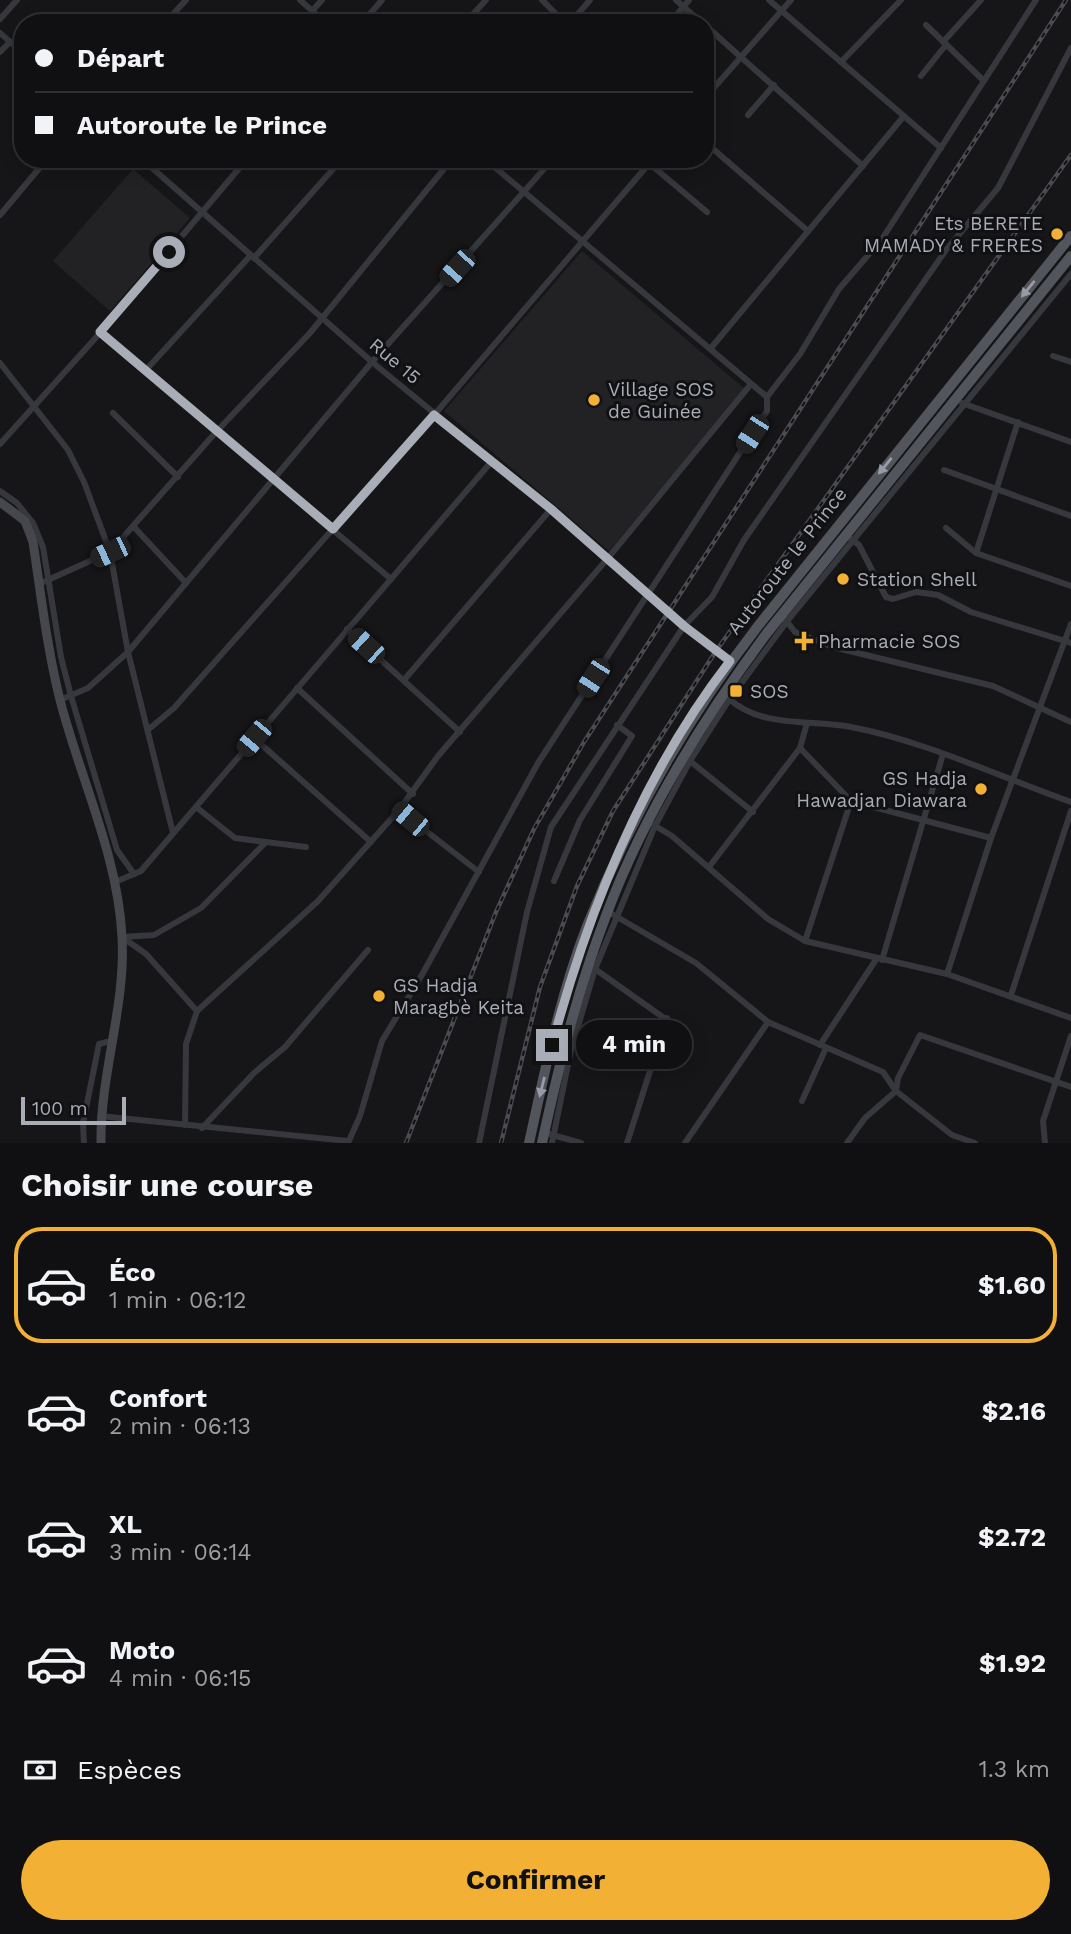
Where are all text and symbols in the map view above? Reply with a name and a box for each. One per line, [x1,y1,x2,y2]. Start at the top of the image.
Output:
text: Départ [77,43,164,73]
text: Autoroute le Prince [77,110,327,140]
place label: Ets BERETE MAMADY & FRERES [864,212,1043,257]
marker: Ets BERETE MAMADY & FRERES [1049,226,1065,242]
route start [153,236,185,268]
car [436,245,479,291]
one-way arrow [1021,281,1036,298]
street label: Rue 15 [365,333,425,389]
place label: Village SOS de Guinée [608,378,714,423]
marker: Village SOS de Guinée [586,392,602,408]
car [732,411,773,457]
one-way arrow [878,458,893,475]
street label: Autoroute le Prince [722,483,852,639]
car [87,534,134,570]
place label: Station Shell [857,568,977,591]
marker: Station Shell [835,571,851,587]
car [344,624,389,668]
place label: Pharmacie SOS [818,630,960,653]
marker: Pharmacie SOS [796,633,812,649]
car [573,655,614,701]
place label: SOS [750,680,789,703]
marker: SOS [728,683,744,699]
car [233,715,276,761]
place label: GS Hadja Hawadjan Diawara [796,767,967,812]
marker: GS Hadja Hawadjan Diawara [973,781,989,797]
car [388,797,433,841]
place label: GS Hadja Maragbè Keita [393,974,524,1019]
marker: GS Hadja Maragbè Keita [371,988,387,1004]
callout: 4 min [576,1020,692,1070]
route end [536,1029,568,1061]
text: 4 min [602,1031,666,1058]
one-way arrow [536,1076,547,1098]
scale bar [21,1094,126,1126]
text: 100 m [32,1097,88,1120]
text: Choisir une course [21,1166,313,1204]
icon: car [25,1254,88,1317]
text: Éco [109,1257,156,1287]
text: $1.60 [978,1270,1046,1300]
text: 1 min · 06:12 [109,1287,246,1314]
icon: car [25,1380,88,1443]
text: Confort [109,1383,207,1413]
text: $2.16 [982,1396,1046,1426]
text: 2 min · 06:13 [109,1413,251,1440]
icon: car [25,1506,88,1569]
text: XL [109,1509,142,1539]
text: $2.72 [978,1522,1046,1552]
text: 3 min · 06:14 [109,1539,252,1566]
icon: car [25,1632,88,1695]
text: Moto [109,1635,175,1665]
text: $1.92 [979,1648,1046,1678]
text: 4 min · 06:15 [109,1665,252,1692]
icon: cash [21,1751,59,1789]
text: Espèces [77,1755,182,1785]
text: 1.3 km [979,1756,1050,1783]
button: Confirmer [21,1840,1050,1920]

